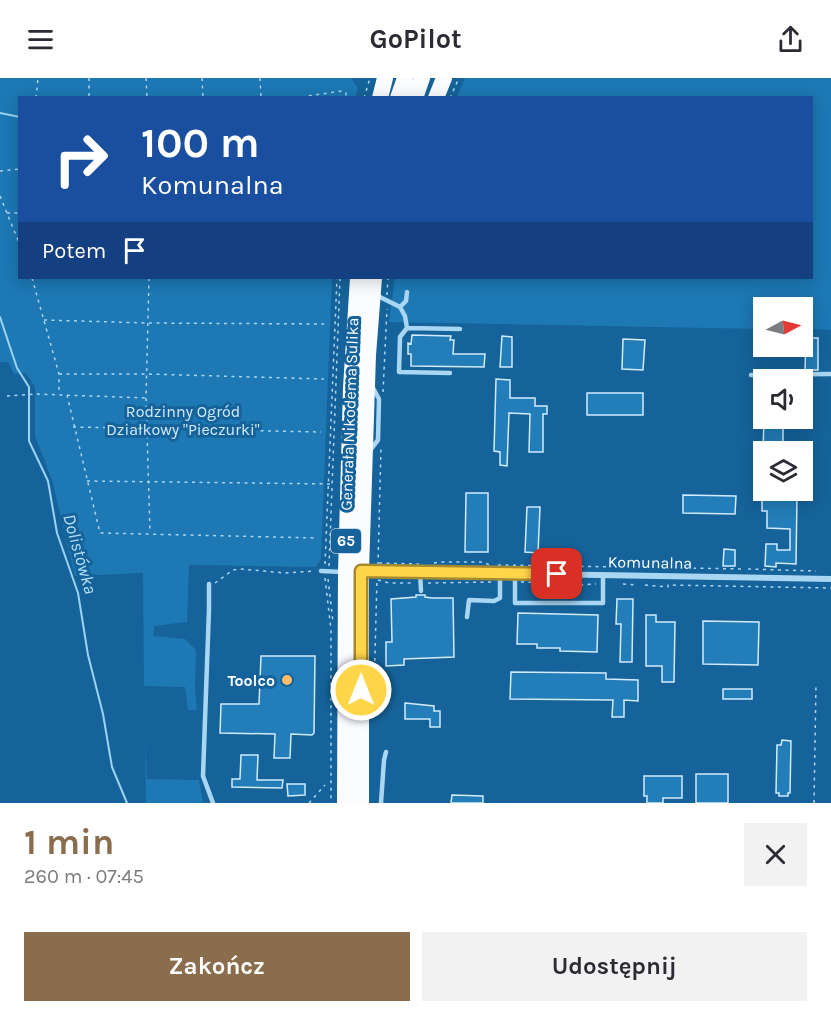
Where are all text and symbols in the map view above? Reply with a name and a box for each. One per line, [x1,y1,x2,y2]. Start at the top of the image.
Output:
icon: menu [24,23,57,56]
text: GoPilot [369,23,462,55]
icon: share [774,23,807,56]
text: 100 m [141,118,260,168]
icon: right [42,120,120,198]
text: Komunalna [141,169,284,201]
icon: arrive [118,234,151,267]
text: Potem [42,238,106,264]
north arrow [753,297,813,357]
map controls [753,297,813,501]
street label: Generała Nikodema Sulika [337,317,362,511]
button: sound [753,369,813,429]
park label: Rodzinny Ogród Działkowy "Pieczurki" [106,402,260,439]
button: layers [753,441,813,501]
water label: Dolistówka [58,511,102,597]
road number: 65 [331,529,361,553]
pin [531,548,582,599]
street label: Komunalna [608,552,692,573]
icon: arrive [540,557,573,590]
position arrow [329,658,393,722]
place label: Toolco [227,671,275,690]
marker: Toolco [280,673,294,687]
text: 1 min [24,821,114,863]
button: close [744,823,807,886]
text: 260 m · 07:45 [24,865,144,888]
button: Zakończ [24,932,410,1001]
button: Udostępnij [422,932,807,1001]

